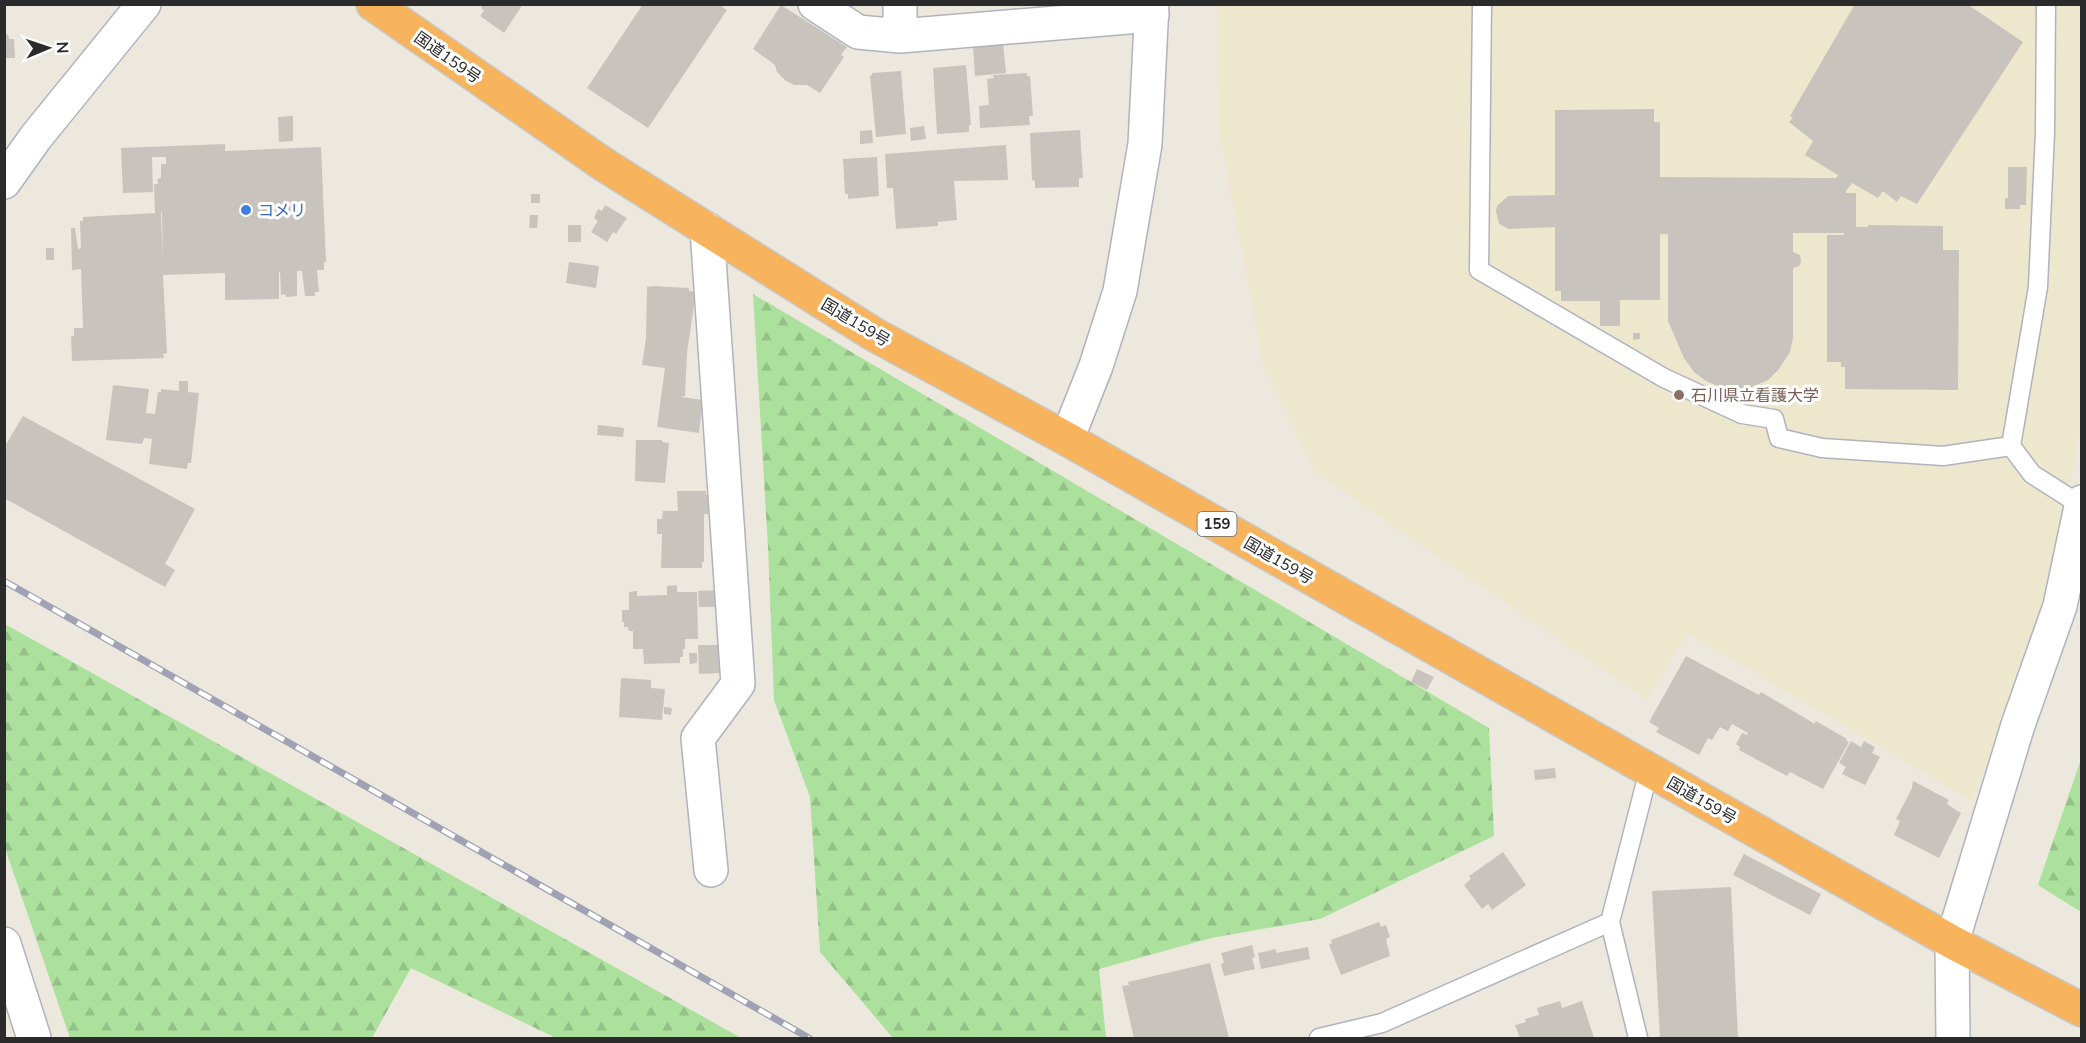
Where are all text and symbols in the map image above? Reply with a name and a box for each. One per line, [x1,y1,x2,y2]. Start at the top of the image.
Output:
north arrow [18,18,78,78]
street label: 国道159号 [410,27,485,89]
text: N [51,41,73,54]
place label: コメリ [258,200,306,222]
marker: コメリ [239,203,253,217]
street label: 国道159号 [817,294,894,352]
place label: 石川県立看護大学 [1691,385,1819,407]
marker: 石川県立看護大学 [1672,388,1686,402]
road number: 159 [1198,512,1236,536]
street label: 国道159号 [1240,532,1317,590]
street label: 国道159号 [1663,772,1740,830]

